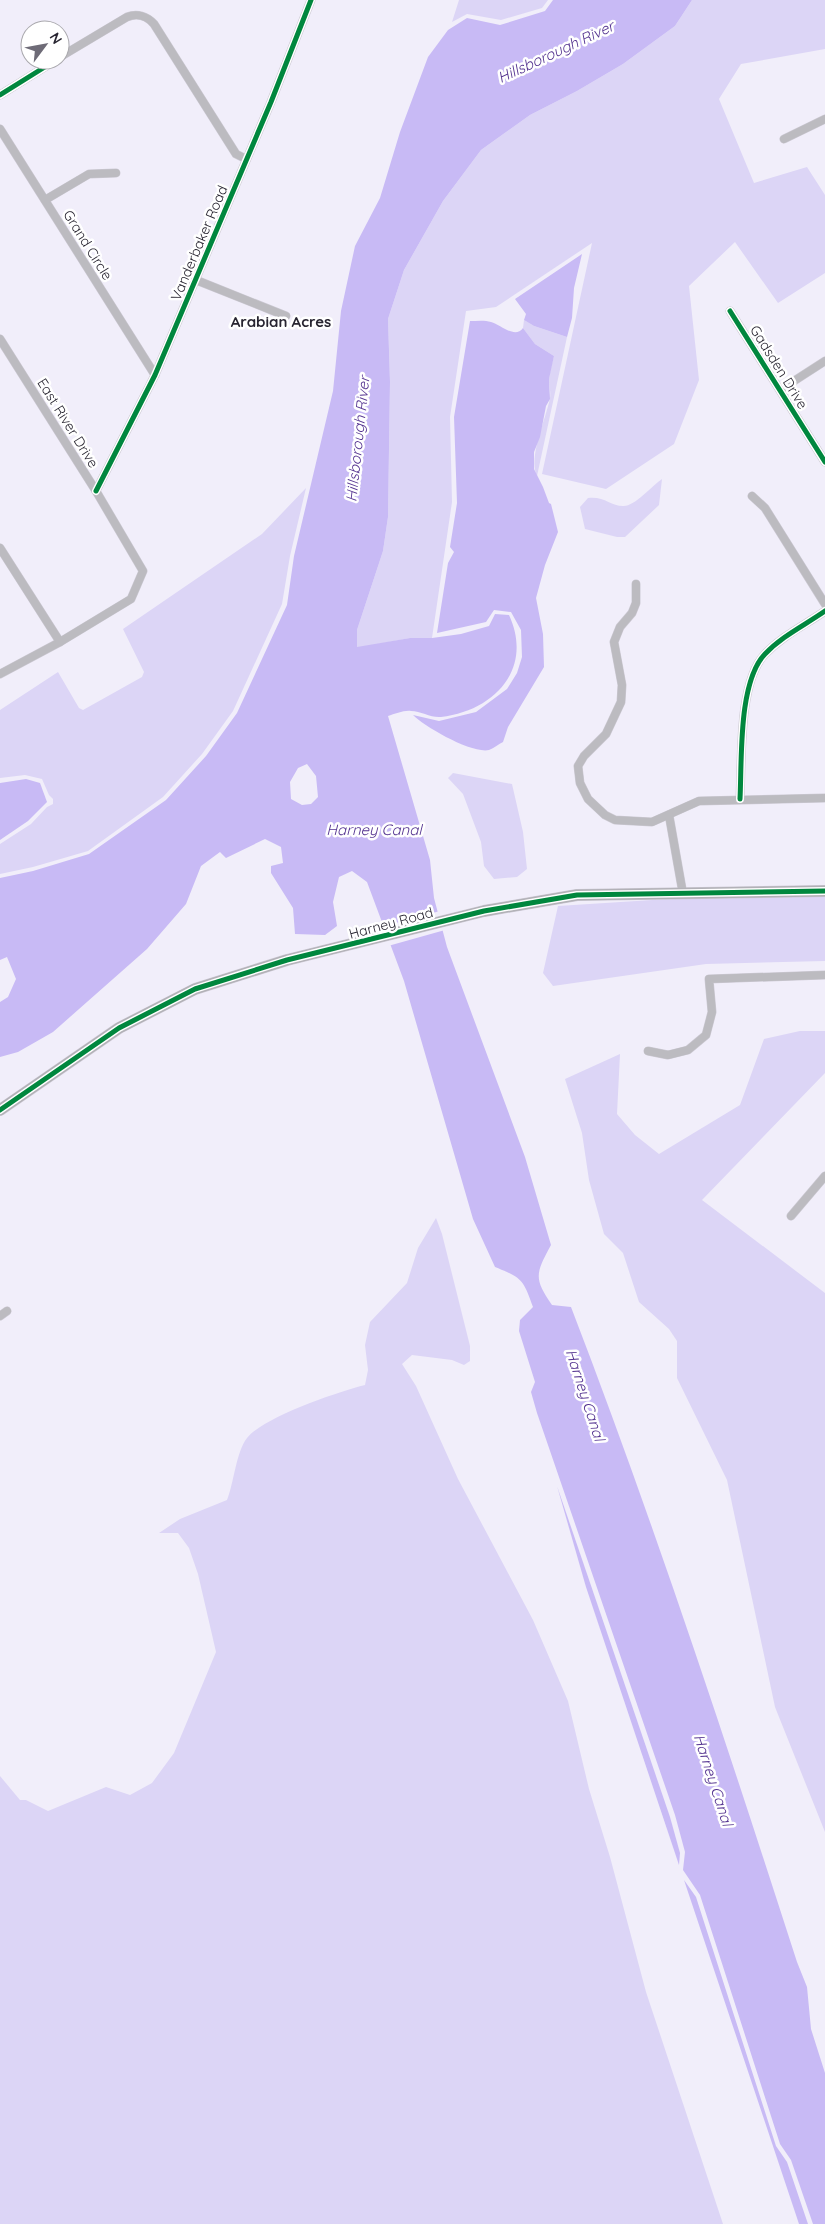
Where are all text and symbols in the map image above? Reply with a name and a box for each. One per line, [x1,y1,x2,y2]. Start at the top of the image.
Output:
water label: Hillsborough River [495,15,619,87]
north arrow [20,20,70,70]
text: N [46,29,66,47]
street label: Vanderbaker Road [167,183,231,303]
street label: Grand Circle [59,207,117,283]
district label: Arabian Acres [231,312,331,331]
street label: Gadsden Drive [746,322,812,412]
water label: Hillsborough River [341,373,374,503]
street label: East River Drive [33,375,103,471]
water label: Harney Canal [326,820,423,839]
street label: Harney Road [347,903,435,943]
water label: Harney Canal [562,1347,610,1445]
water label: Harney Canal [690,1732,738,1830]

